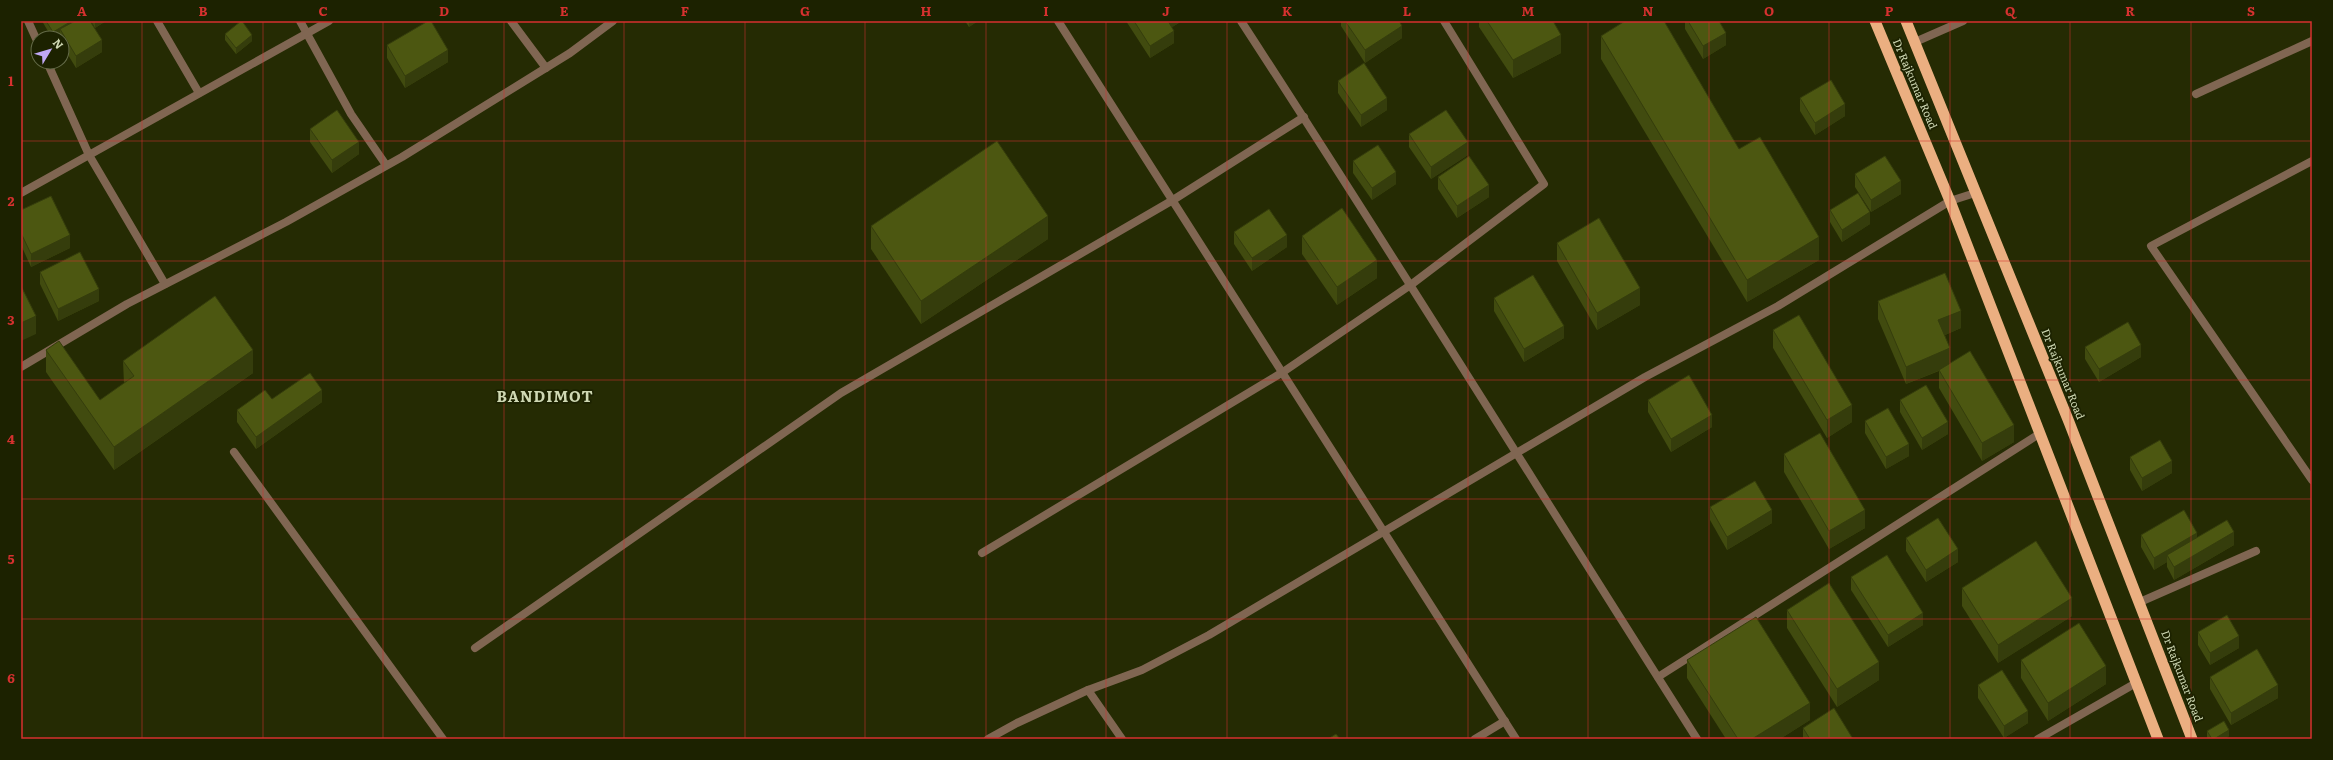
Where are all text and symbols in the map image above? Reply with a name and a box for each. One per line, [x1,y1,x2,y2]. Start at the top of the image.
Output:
text: A [77,1,87,20]
text: B [199,1,208,20]
text: C [318,1,328,20]
text: D [439,1,449,20]
text: E [560,1,569,20]
text: F [681,1,689,20]
text: G [800,1,810,20]
text: H [921,1,932,20]
text: I [1043,1,1049,20]
text: J [1162,1,1170,20]
text: K [1282,1,1293,20]
text: L [1403,1,1411,20]
text: M [1522,1,1535,20]
text: N [1643,1,1654,20]
text: O [1764,1,1774,20]
text: P [1885,1,1894,20]
text: Q [2005,1,2017,20]
text: R [2125,1,2135,20]
text: S [2247,1,2255,20]
north arrow [30,30,70,70]
text: N [50,35,68,52]
street label: Dr Rajkumar Road [1890,36,1942,131]
text: 1 [8,71,14,90]
text: 2 [8,191,15,210]
text: 3 [7,310,15,329]
street label: Dr Rajkumar Road [2038,326,2090,422]
district label: BANDIMOT [496,384,594,407]
text: 4 [7,429,15,448]
text: 5 [7,549,15,568]
street label: Dr Rajkumar Road [2158,628,2208,724]
text: 6 [7,668,15,687]

